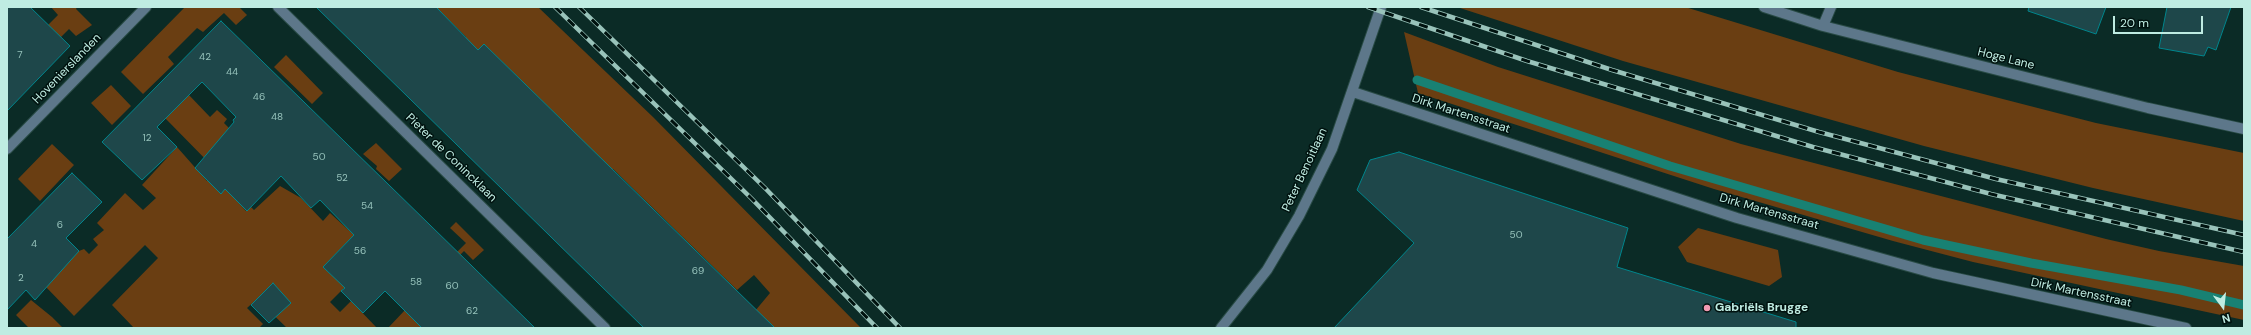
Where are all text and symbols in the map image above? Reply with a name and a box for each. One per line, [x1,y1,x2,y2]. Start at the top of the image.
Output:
scale bar [2115,8,2205,34]
text: 20 m [2120,15,2149,31]
street label: Hovenierslanden [30,31,104,107]
street label: Hoge Lane [1976,45,2036,73]
house number: 7 [17,49,23,61]
house number: 42 [199,51,211,63]
house number: 44 [226,66,238,78]
house number: 46 [253,91,265,103]
street label: Dirk Martensstraat [1410,91,1512,137]
house number: 48 [271,111,283,123]
street label: Pieter de Conincklaan [403,111,499,205]
street label: Peter Benoitlaan [1279,126,1331,214]
house number: 12 [143,132,151,144]
house number: 50 [313,151,325,163]
house number: 52 [336,172,348,184]
street label: Dirk Martensstraat [1718,191,1820,233]
house number: 54 [361,200,373,212]
house number: 6 [57,219,63,231]
house number: 50 [1510,229,1522,241]
house number: 4 [31,238,37,250]
house number: 56 [354,245,366,257]
house number: 69 [692,265,704,277]
house number: 2 [18,272,24,284]
street label: Dirk Martensstraat [2029,275,2133,311]
house number: 58 [410,276,422,288]
house number: 60 [445,280,459,292]
north arrow [2203,287,2243,327]
place label: Gabriëls Brugge [1715,301,1808,315]
marker: Gabriëls Brugge [1702,303,1712,313]
house number: 62 [466,305,478,317]
text: N [2220,311,2232,326]

